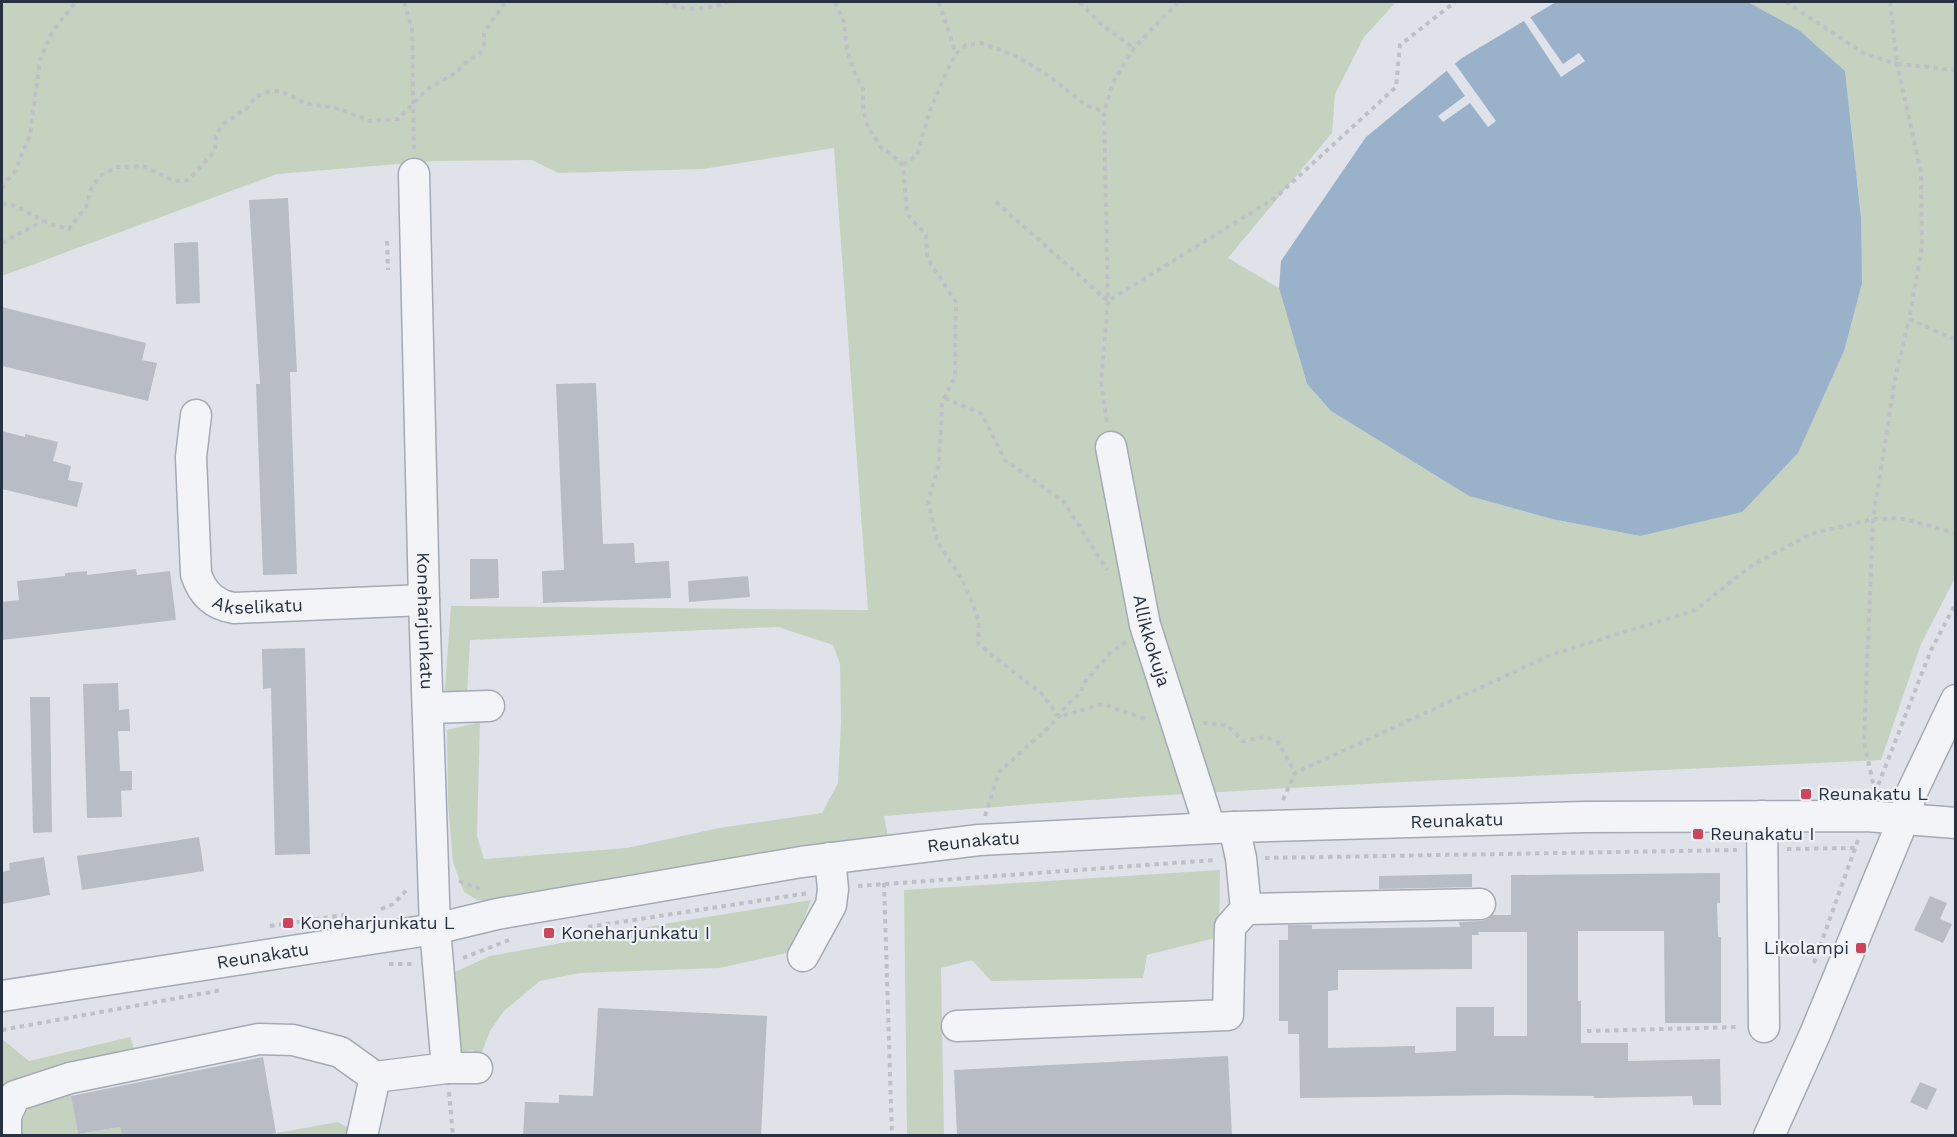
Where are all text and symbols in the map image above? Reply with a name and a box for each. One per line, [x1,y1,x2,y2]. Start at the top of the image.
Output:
street label: Koneharjunkatu [413,552,438,690]
street label: Akselikatu [209,591,303,618]
street label: Allikkokuja [1129,593,1175,689]
place label: Reunakatu L [1818,783,1928,804]
marker: Reunakatu L [1799,787,1813,801]
street label: Reunakatu [1410,808,1504,832]
place label: Reunakatu I [1710,823,1814,844]
street label: Reunakatu [926,827,1020,856]
marker: Reunakatu I [1691,827,1705,841]
place label: Koneharjunkatu L [300,912,455,933]
marker: Koneharjunkatu L [281,916,295,930]
place label: Koneharjunkatu I [561,922,710,943]
marker: Koneharjunkatu I [542,926,556,940]
place label: Likolampi [1764,937,1849,958]
street label: Reunakatu [215,938,310,973]
marker: Likolampi [1854,941,1868,955]

